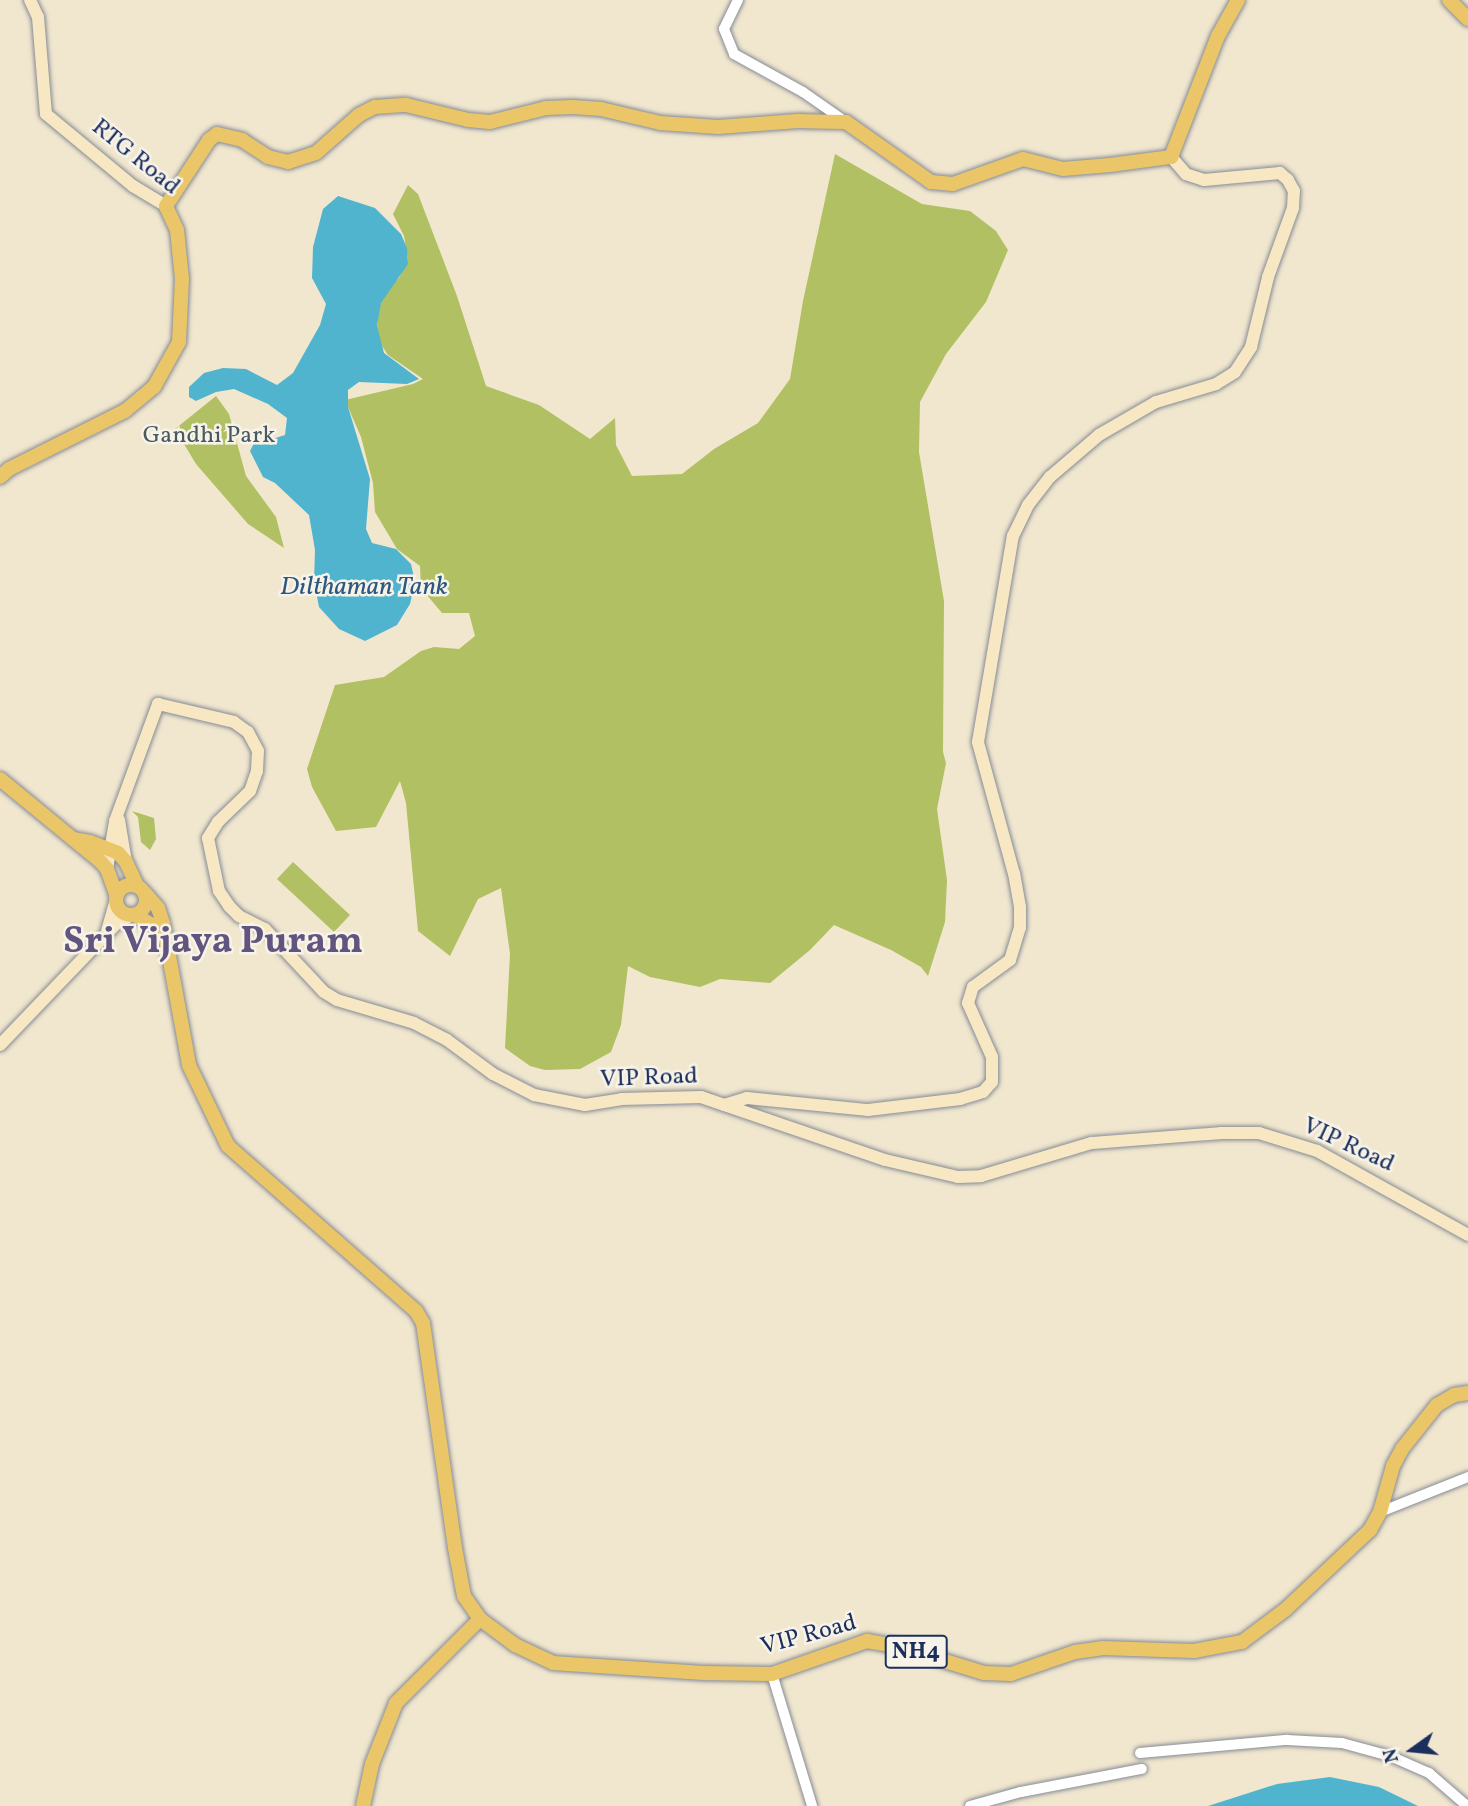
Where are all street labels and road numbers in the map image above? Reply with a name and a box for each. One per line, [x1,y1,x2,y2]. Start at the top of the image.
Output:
street label: RTG Road [85,114,185,202]
street label: VIP Road [600,1063,698,1095]
street label: VIP Road [1298,1112,1398,1180]
street label: VIP Road [758,1609,860,1663]
road number: NH4 [884,1632,948,1672]

